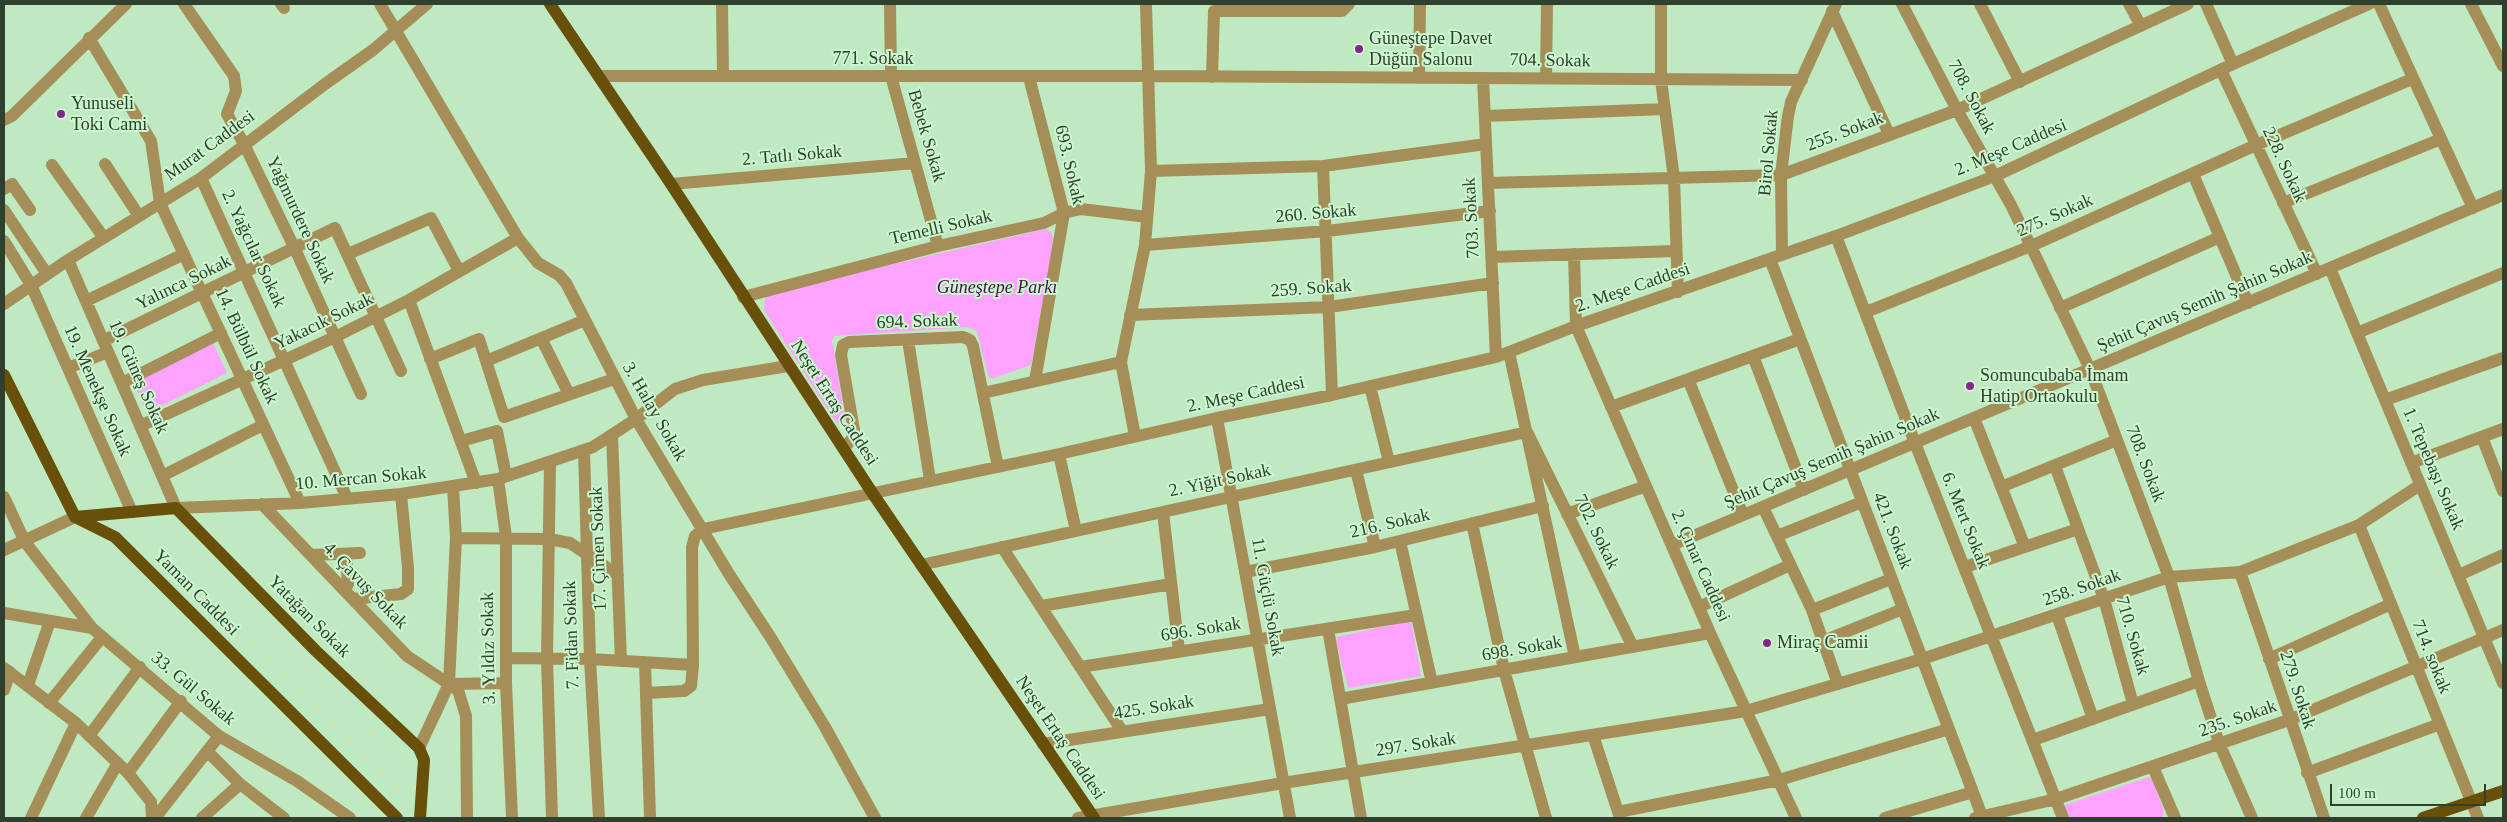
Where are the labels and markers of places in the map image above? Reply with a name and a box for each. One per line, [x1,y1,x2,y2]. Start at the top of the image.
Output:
place label: Güneştepe Davet Düğün Salonu [1369,28,1492,70]
marker: Güneştepe Davet Düğün Salonu [1353,43,1365,55]
place label: Yunuseli Toki Cami [71,93,147,136]
marker: Yunuseli Toki Cami [55,108,67,120]
place label: Somuncubaba İmam Hatip Ortaokulu [1980,365,2128,408]
marker: Somuncubaba İmam Hatip Ortaokulu [1964,380,1976,392]
place label: Miraç Camii [1777,632,1868,654]
marker: Miraç Camii [1761,637,1773,649]

